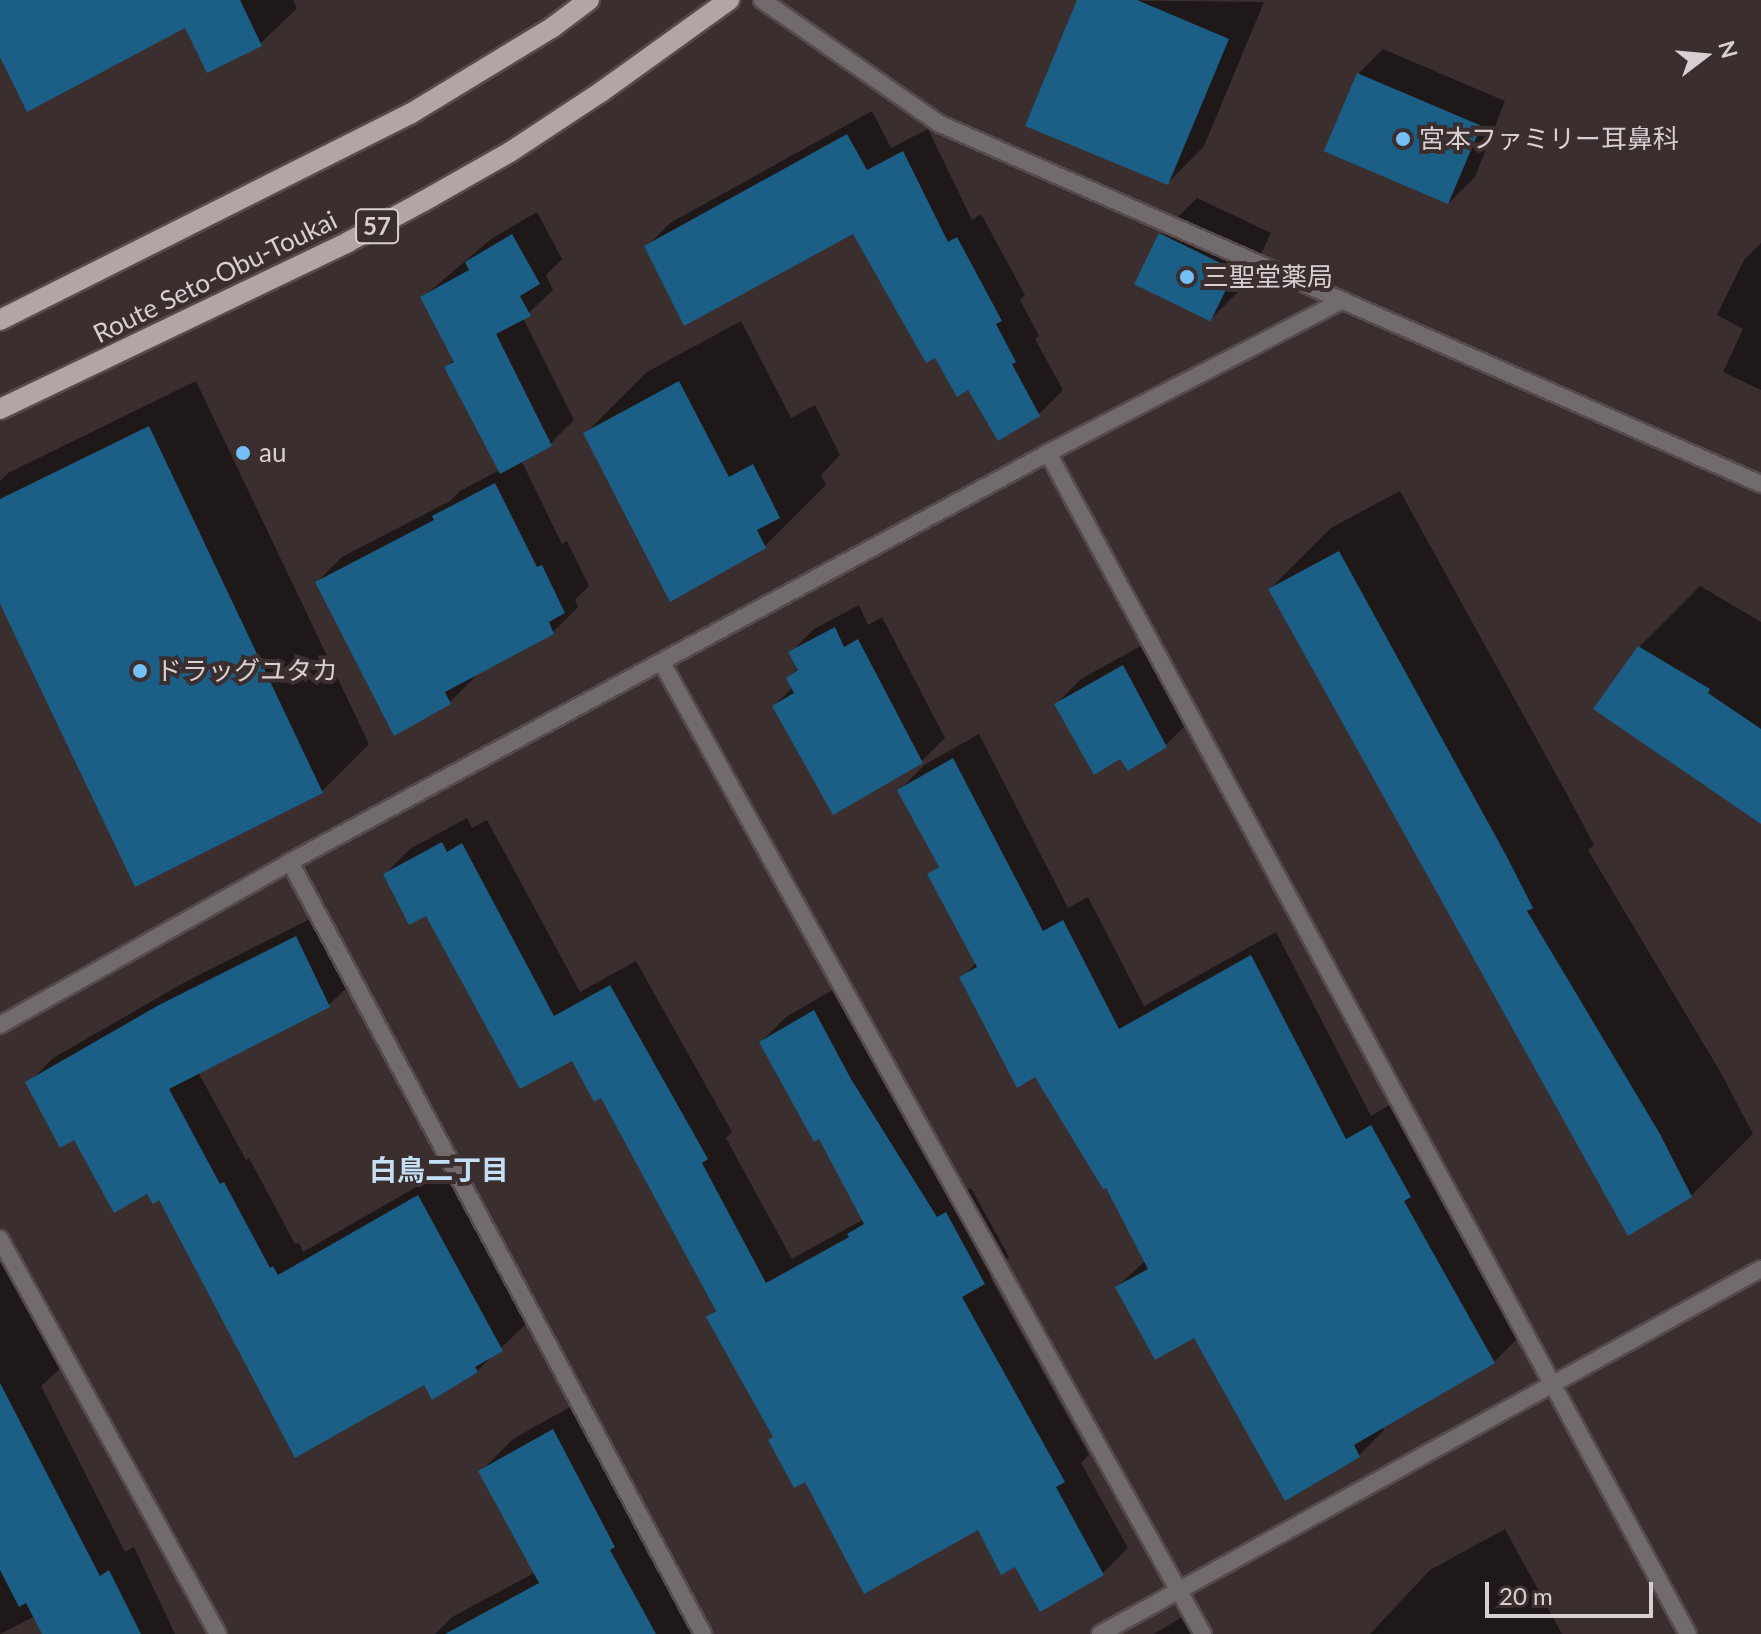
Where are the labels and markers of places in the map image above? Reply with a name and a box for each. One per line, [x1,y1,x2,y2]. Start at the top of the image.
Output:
place label: 宮本ファミリー耳鼻科 [1419,123,1679,155]
marker: 宮本ファミリー耳鼻科 [1394,130,1412,148]
place label: 三聖堂薬局 [1203,261,1333,293]
marker: 三聖堂薬局 [1178,268,1196,286]
place label: au [259,437,286,469]
marker: au [234,444,252,462]
place label: ドラッグユタカ [156,655,338,687]
marker: ドラッグユタカ [131,662,149,680]

